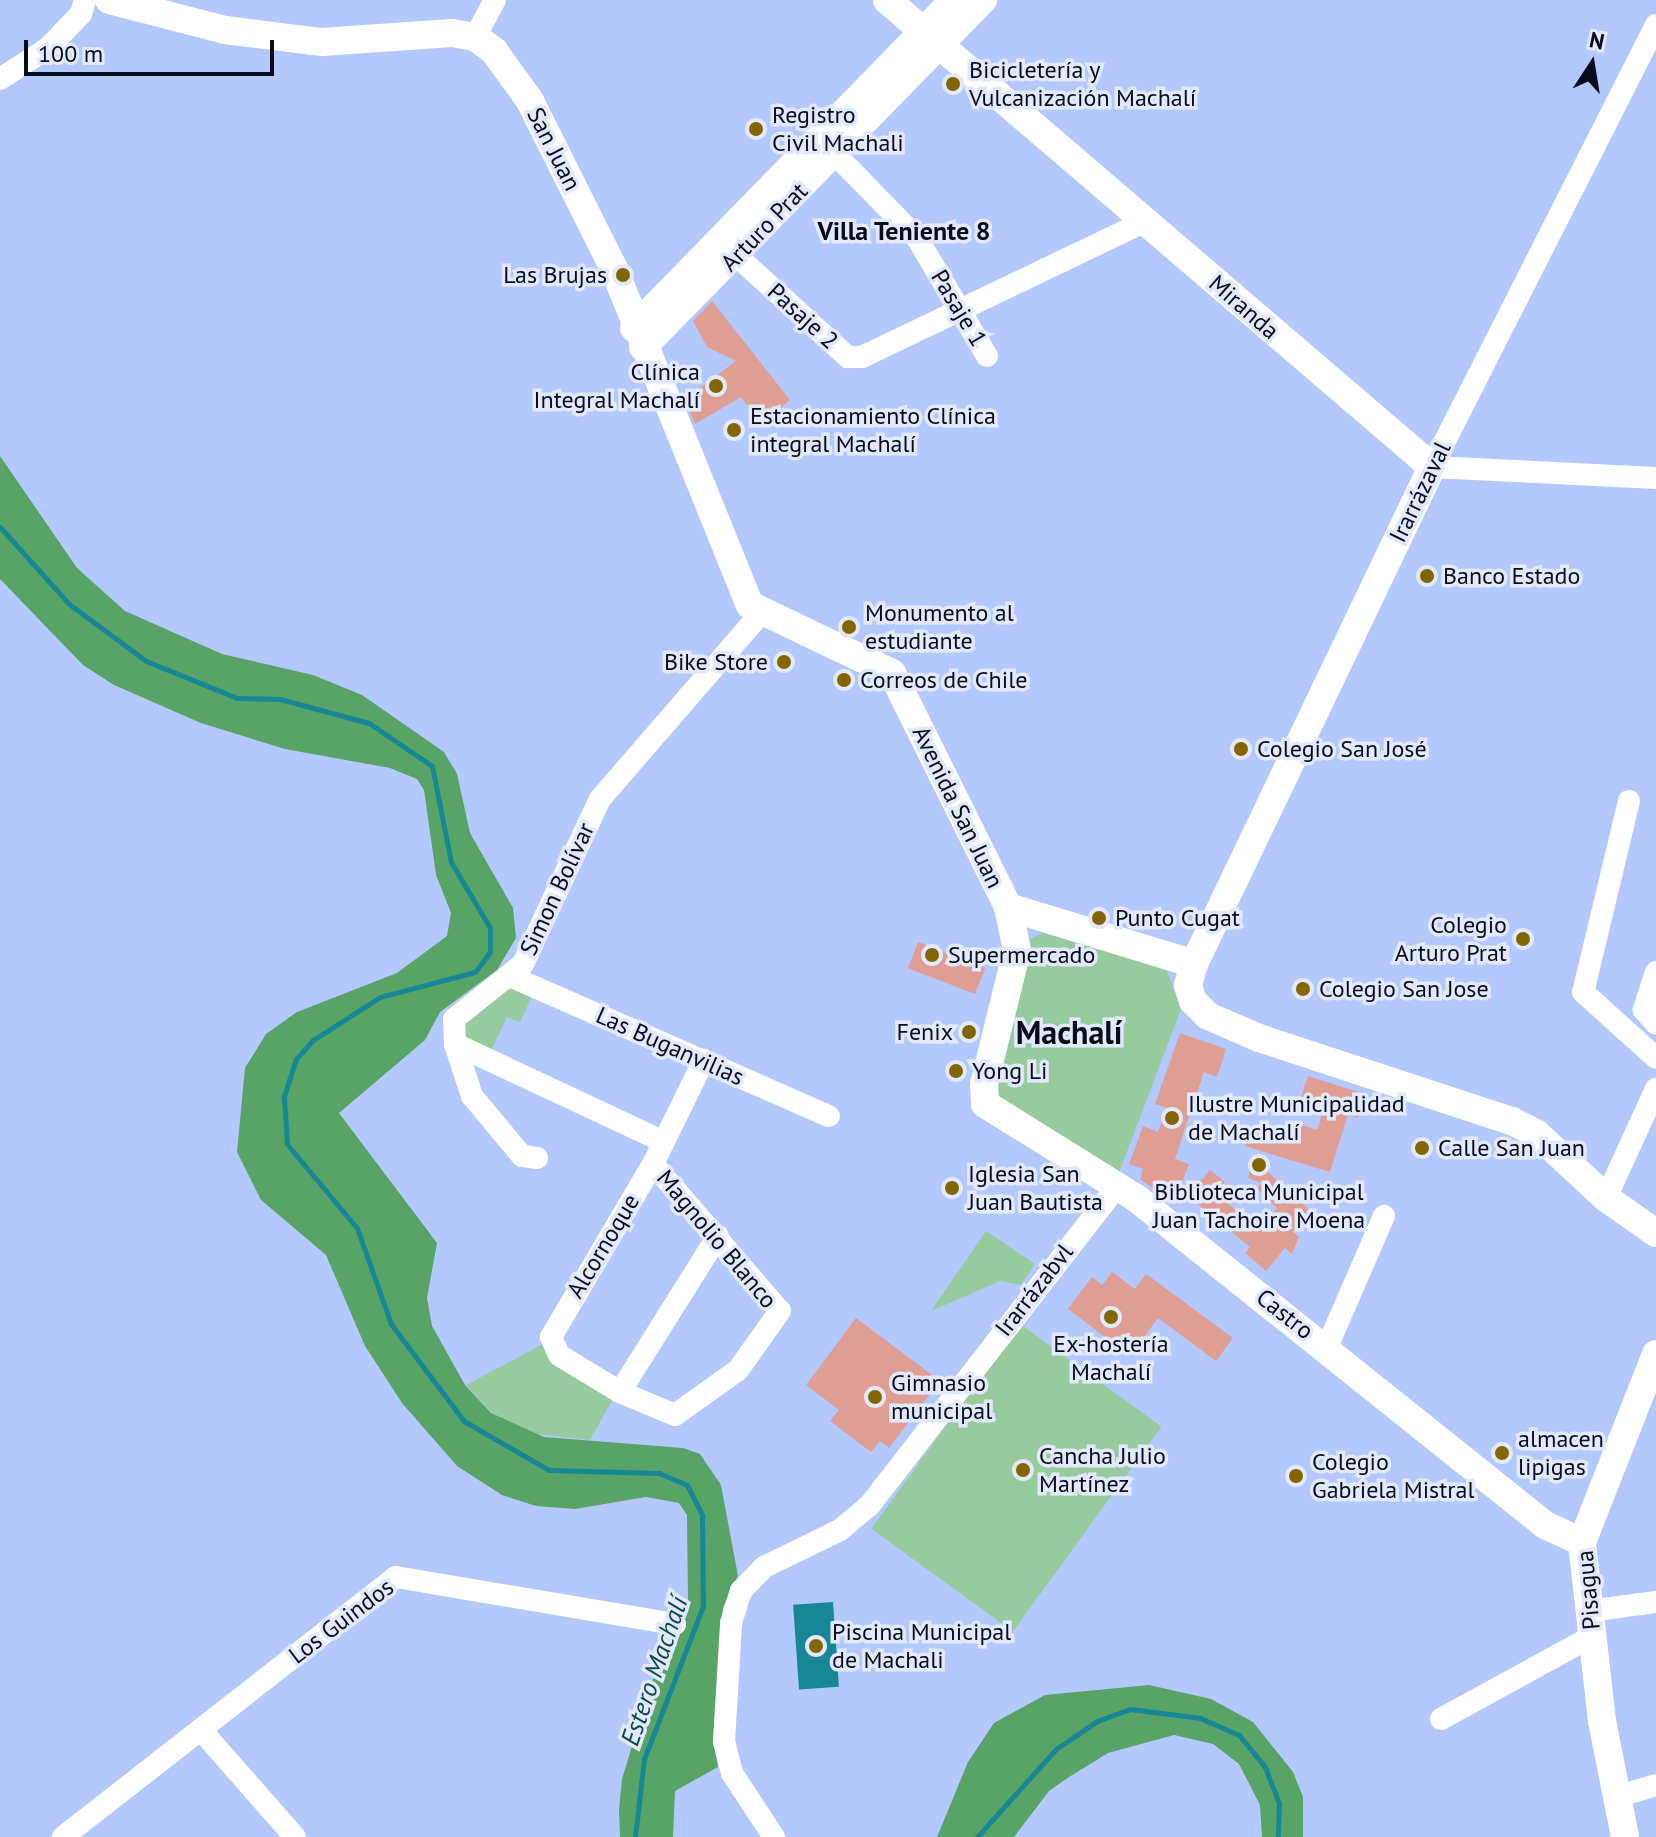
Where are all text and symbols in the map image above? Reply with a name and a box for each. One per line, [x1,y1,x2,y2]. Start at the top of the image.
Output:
scale bar [28,24,278,74]
north arrow [1552,24,1632,104]
text: N [1587,25,1607,56]
text: 100 m [38,38,103,69]
place label: Bicicletería y Vulcanización Machalí [969,56,1196,112]
marker: Bicicletería y Vulcanización Machalí [944,75,962,93]
place label: Registro Civil Machali [772,101,904,157]
street label: San Juan [521,103,587,195]
marker: Registro Civil Machali [747,120,765,138]
street label: Arturo Prat [715,177,813,277]
district label: Villa Teniente 8 [817,215,991,247]
place label: Las Brujas [503,261,607,289]
street label: Pasaje 1 [925,264,993,352]
marker: Las Brujas [614,266,632,284]
street label: Miranda [1203,269,1285,345]
street label: Pasaje 2 [762,277,844,355]
place label: Clínica Integral Machalí [534,358,700,414]
marker: Clínica Integral Machalí [707,377,725,395]
place label: Estacionamiento Clínica integral Machalí [750,402,996,458]
marker: Estacionamiento Clínica integral Machalí [725,421,743,439]
street label: Irarrázaval [1383,437,1457,547]
place label: Banco Estado [1443,562,1580,590]
marker: Banco Estado [1418,567,1436,585]
place label: Monumento al estudiante [865,599,1014,655]
marker: Monumento al estudiante [840,618,858,636]
place label: Bike Store [664,648,768,676]
marker: Bike Store [775,653,793,671]
place label: Correos de Chile [860,666,1027,694]
marker: Correos de Chile [835,671,853,689]
street label: Avenida San Juan [906,721,1010,893]
place label: Colegio San José [1257,735,1427,763]
marker: Colegio San José [1232,740,1250,758]
street label: Simon Bolívar [514,818,600,960]
place label: Punto Cugat [1115,904,1240,932]
marker: Punto Cugat [1090,909,1108,927]
place label: Colegio Arturo Prat [1395,911,1507,967]
marker: Colegio Arturo Prat [1514,930,1532,948]
place label: Supermercado [948,941,1095,969]
marker: Supermercado [923,946,941,964]
place label: Colegio San Jose [1319,975,1489,1003]
marker: Colegio San Jose [1294,980,1312,998]
street label: Las Buganvilias [592,1001,748,1091]
district label: Machalí [1016,1013,1122,1051]
place label: Fenix [896,1018,953,1046]
marker: Fenix [960,1023,978,1041]
place label: Yong Li [972,1057,1047,1085]
marker: Yong Li [947,1062,965,1080]
place label: Ilustre Municipalidad de Machalí [1188,1090,1405,1146]
marker: Ilustre Municipalidad de Machalí [1163,1109,1181,1127]
place label: Calle San Juan [1438,1134,1585,1162]
marker: Calle San Juan [1413,1139,1431,1157]
marker: Biblioteca Municipal Juan Tachoire Moena [1250,1156,1268,1174]
place label: Iglesia San Juan Bautista [968,1160,1103,1216]
street label: Magnolio Blanco [651,1164,783,1314]
place label: Biblioteca Municipal Juan Tachoire Moena [1152,1178,1366,1234]
marker: Iglesia San Juan Bautista [943,1179,961,1197]
street label: Alcornoque [561,1189,645,1303]
street label: Irarrázabvl [989,1238,1079,1342]
street label: Castro [1251,1283,1319,1345]
marker: Ex-hostería Machalí [1102,1308,1120,1326]
place label: Ex-hostería Machalí [1053,1330,1169,1386]
place label: Gimnasio municipal [891,1369,992,1425]
marker: Gimnasio municipal [866,1388,884,1406]
place label: almacen lipigas [1518,1425,1604,1481]
place label: Cancha Julio Martínez [1039,1442,1166,1498]
marker: almacen lipigas [1493,1444,1511,1462]
place label: Colegio Gabriela Mistral [1312,1448,1474,1504]
marker: Cancha Julio Martínez [1014,1461,1032,1479]
marker: Colegio Gabriela Mistral [1287,1467,1305,1485]
street label: Pisagua [1570,1549,1606,1631]
street label: Los Guindos [283,1572,399,1670]
water label: Estero Machalí [614,1592,694,1750]
place label: Piscina Municipal de Machali [832,1618,1011,1674]
marker: Piscina Municipal de Machali [807,1637,825,1655]

